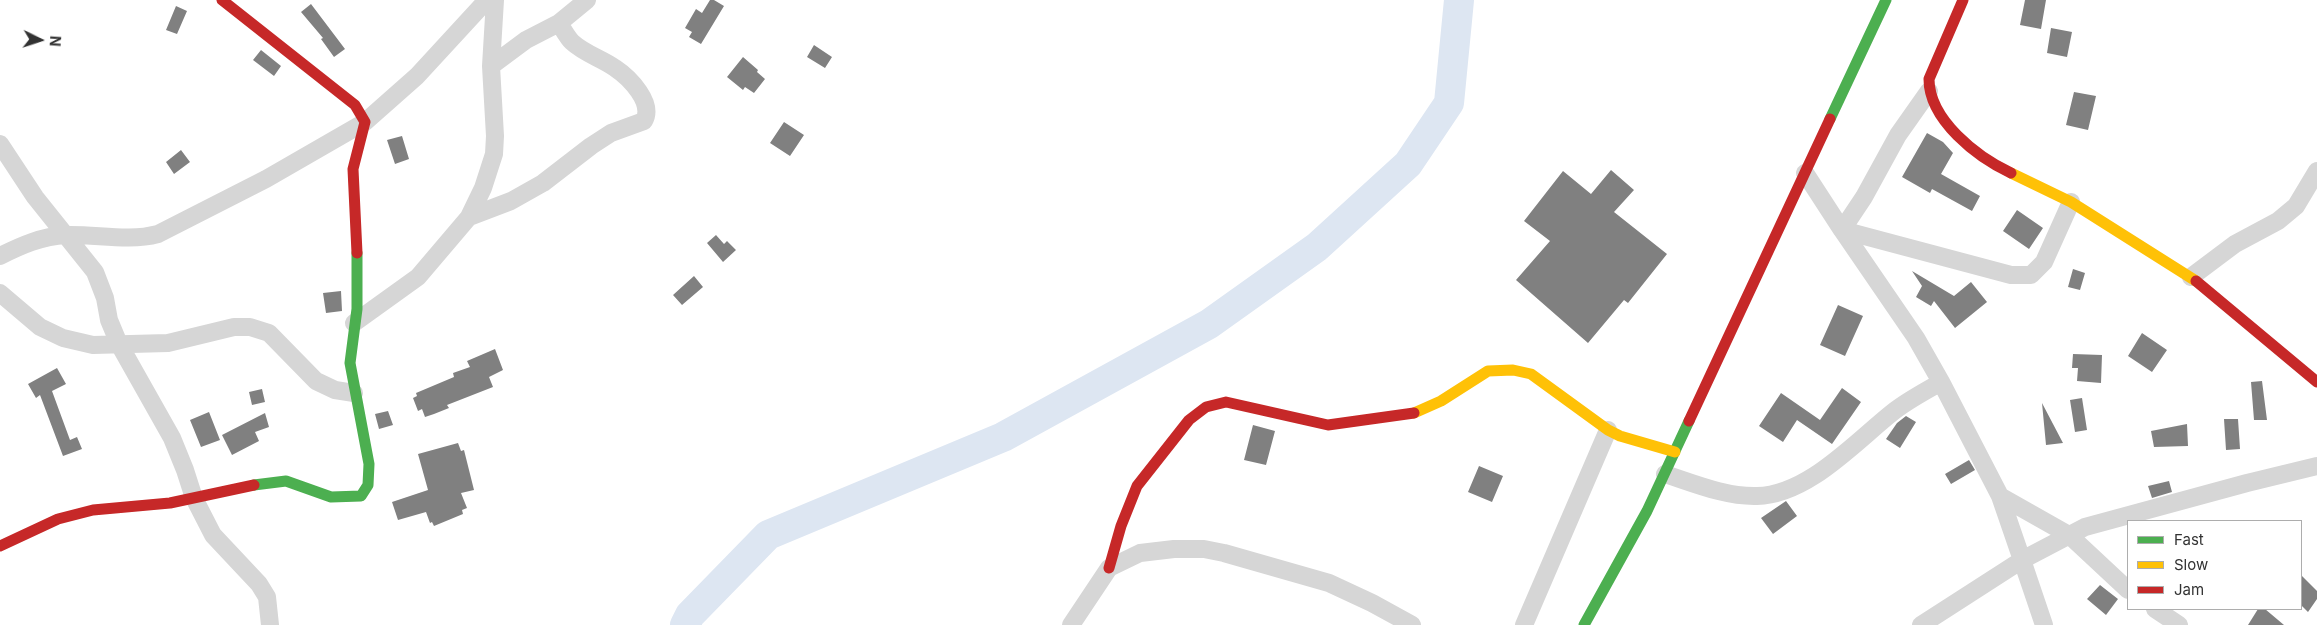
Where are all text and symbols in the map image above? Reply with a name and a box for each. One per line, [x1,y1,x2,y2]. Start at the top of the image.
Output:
north arrow [15,15,65,65]
text: N [47,35,64,47]
legend [2127,520,2302,610]
text: Fast [2174,530,2204,549]
text: Slow [2174,555,2208,574]
text: Jam [2174,580,2204,599]

